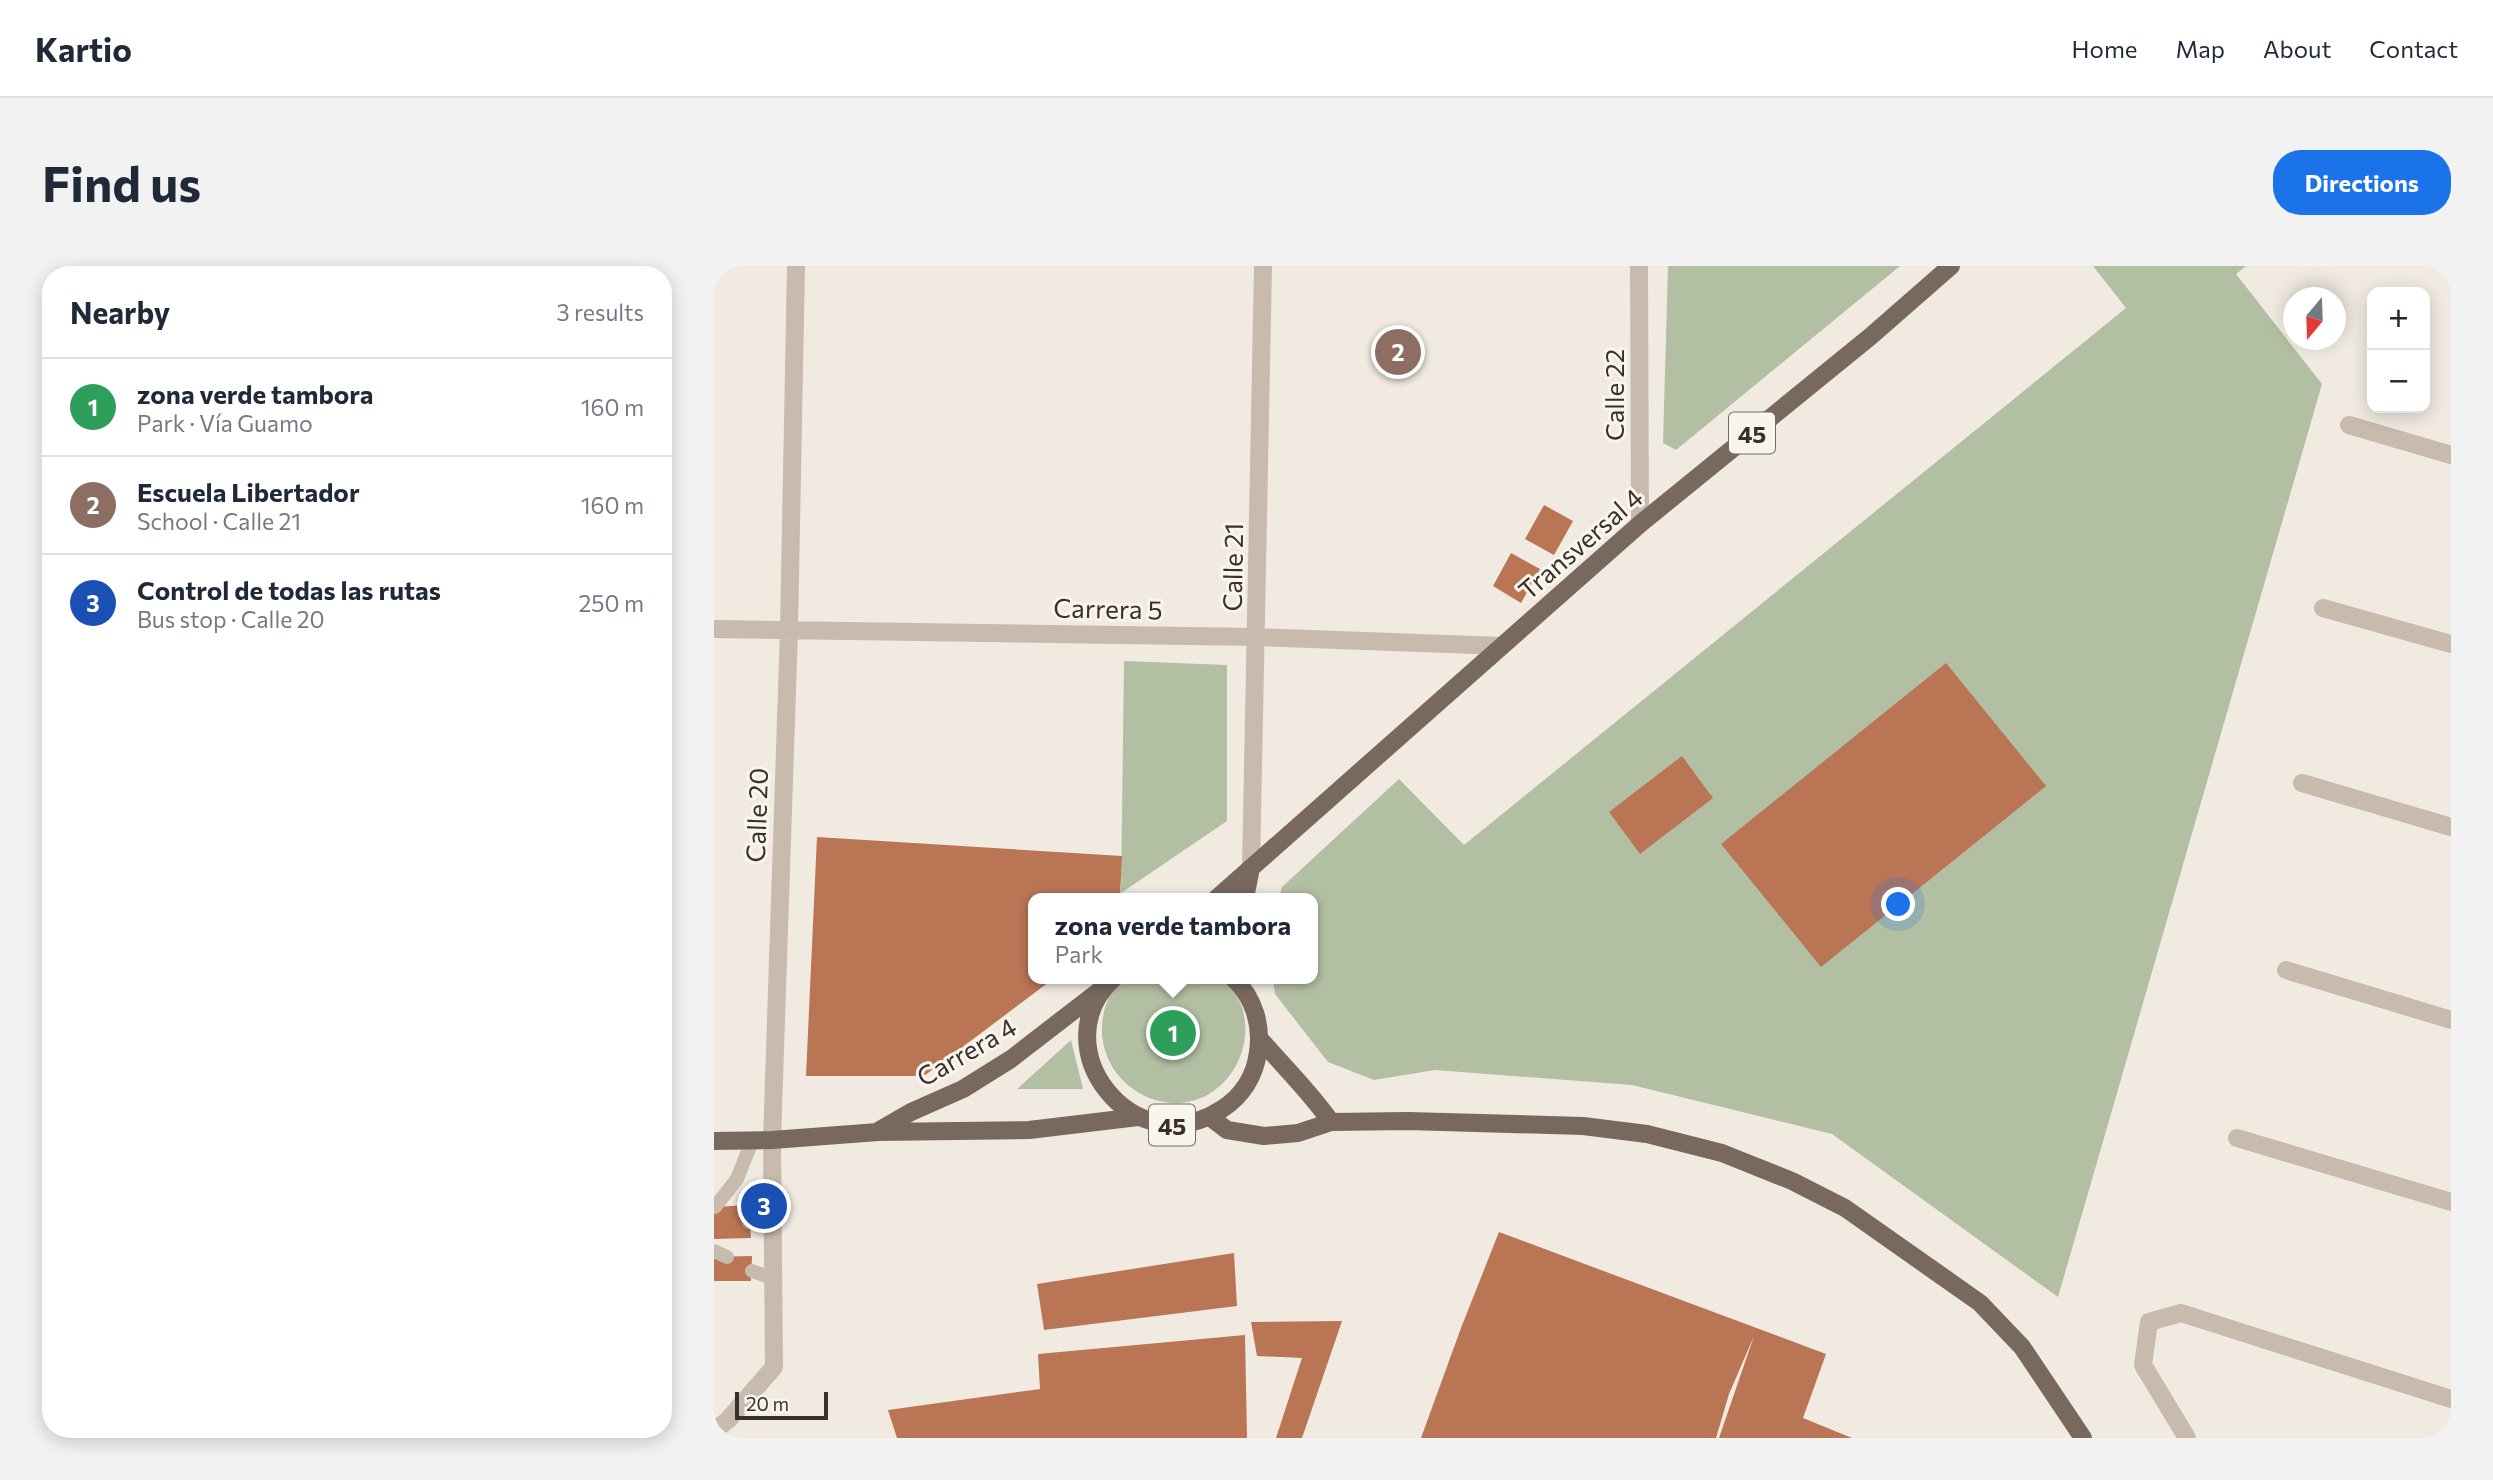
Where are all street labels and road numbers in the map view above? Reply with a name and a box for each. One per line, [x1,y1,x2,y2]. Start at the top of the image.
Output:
street label: Calle 22 [1598,349,1629,441]
road number: 45 [1729,412,1775,454]
street label: Transversal 4 [1512,481,1648,605]
street label: Calle 21 [1216,522,1248,612]
street label: Carrera 5 [1053,592,1163,624]
street label: Calle 20 [739,767,773,863]
street label: Carrera 4 [911,1010,1021,1092]
road number: 45 [1149,1104,1195,1146]

